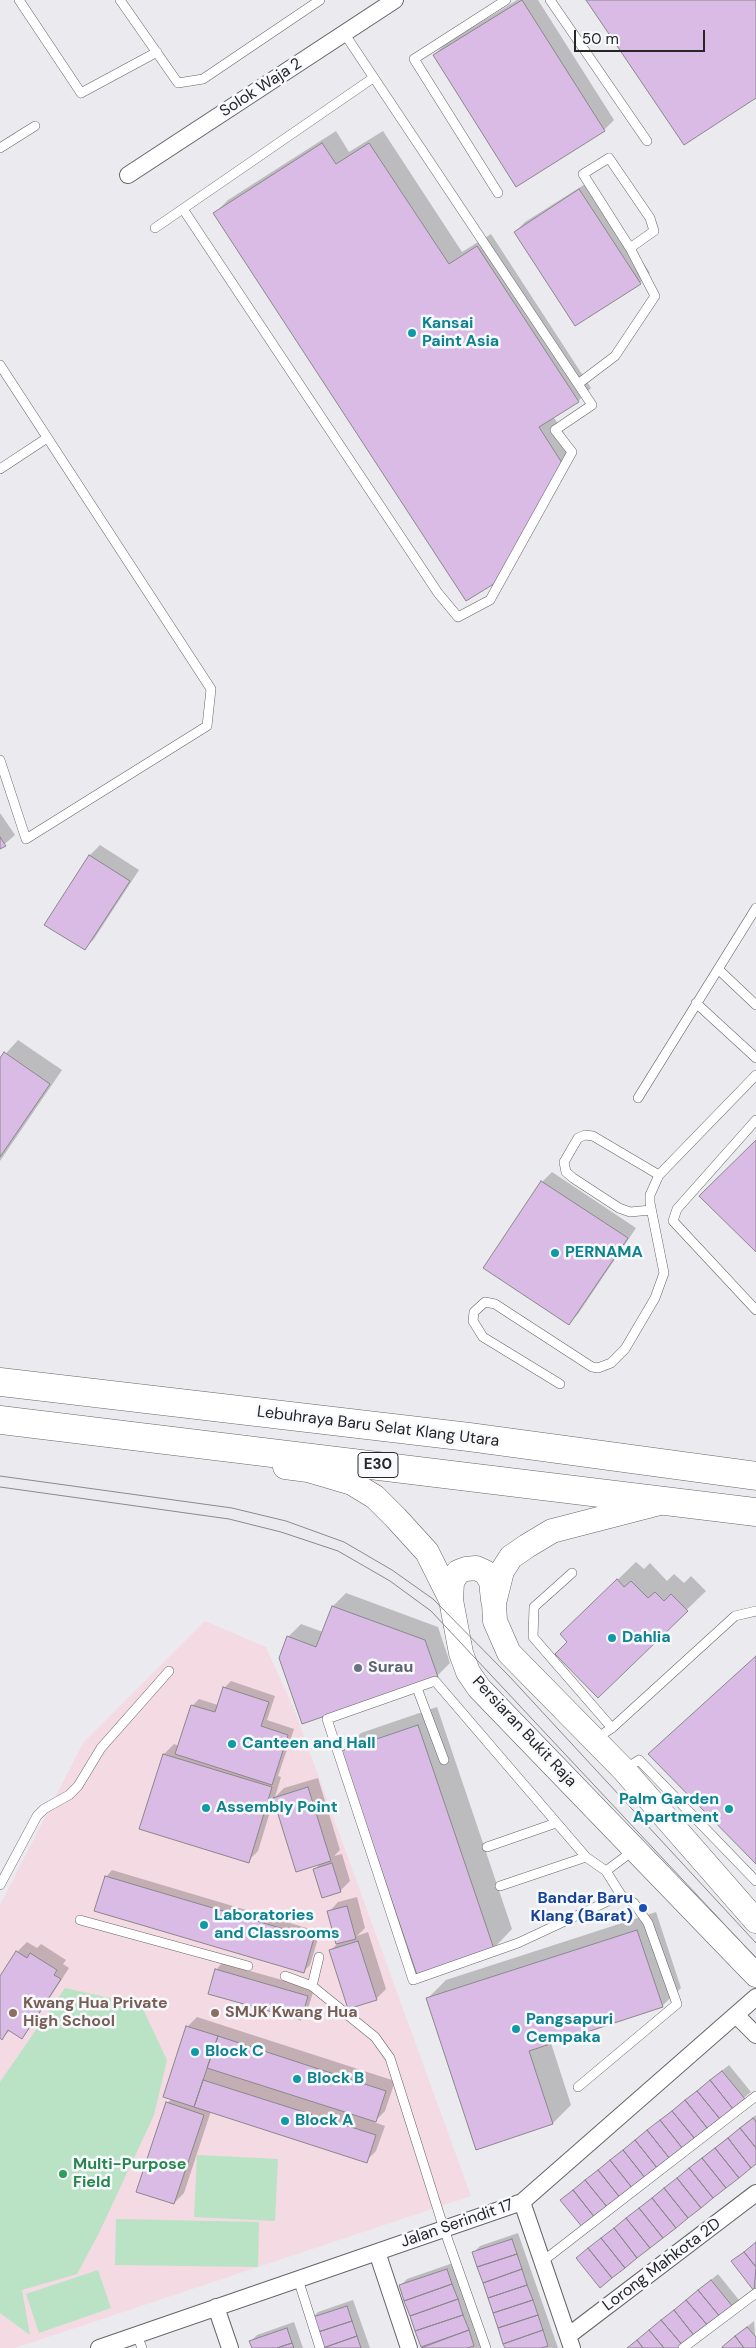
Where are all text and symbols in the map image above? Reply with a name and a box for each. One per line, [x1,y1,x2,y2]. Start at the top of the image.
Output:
scale bar [576,20,707,52]
text: 50 m [582,29,619,49]
street label: Solok Waja 2 [217,54,305,122]
place label: Kansai Paint Asia [422,314,499,352]
marker: Kansai Paint Asia [406,327,418,339]
place label: PERNAMA [565,1243,643,1263]
marker: PERNAMA [549,1247,561,1259]
street label: Lebuhraya Baru Selat Klang Utara [256,1403,500,1451]
road number: E30 [358,1452,398,1478]
place label: Dahlia [622,1628,671,1648]
marker: Dahlia [606,1632,618,1644]
place label: Surau [368,1658,413,1678]
marker: Surau [352,1662,364,1674]
street label: Persiaran Bukit Raja [468,1673,580,1791]
place label: Canteen and Hall [242,1734,376,1754]
marker: Canteen and Hall [226,1738,238,1750]
place label: Palm Garden Apartment [619,1790,719,1828]
place label: Assembly Point [216,1798,338,1818]
marker: Assembly Point [200,1802,212,1814]
marker: Palm Garden Apartment [723,1803,735,1815]
place label: Bandar Baru Klang (Barat) [530,1889,633,1927]
marker: Bandar Baru Klang (Barat) [637,1902,649,1914]
place label: Laboratories and Classrooms [214,1906,339,1944]
marker: Laboratories and Classrooms [198,1919,210,1931]
place label: Kwang Hua Private High School [23,1994,168,2032]
place label: SMJK Kwang Hua [225,2003,358,2023]
marker: Kwang Hua Private High School [7,2007,19,2019]
marker: SMJK Kwang Hua [209,2007,221,2019]
place label: Pangsapuri Cempaka [526,2010,613,2048]
marker: Pangsapuri Cempaka [510,2023,522,2035]
place label: Block C [205,2042,264,2062]
marker: Block C [189,2046,201,2058]
place label: Block B [307,2069,364,2089]
marker: Block B [291,2073,303,2085]
place label: Block A [295,2111,353,2131]
marker: Block A [279,2115,291,2127]
place label: Multi-Purpose Field [73,2155,186,2193]
marker: Multi-Purpose Field [57,2168,69,2180]
street label: Jalan Serindit 17 [398,2196,516,2252]
street label: Lorong Mahkota 2D [599,2214,725,2316]

